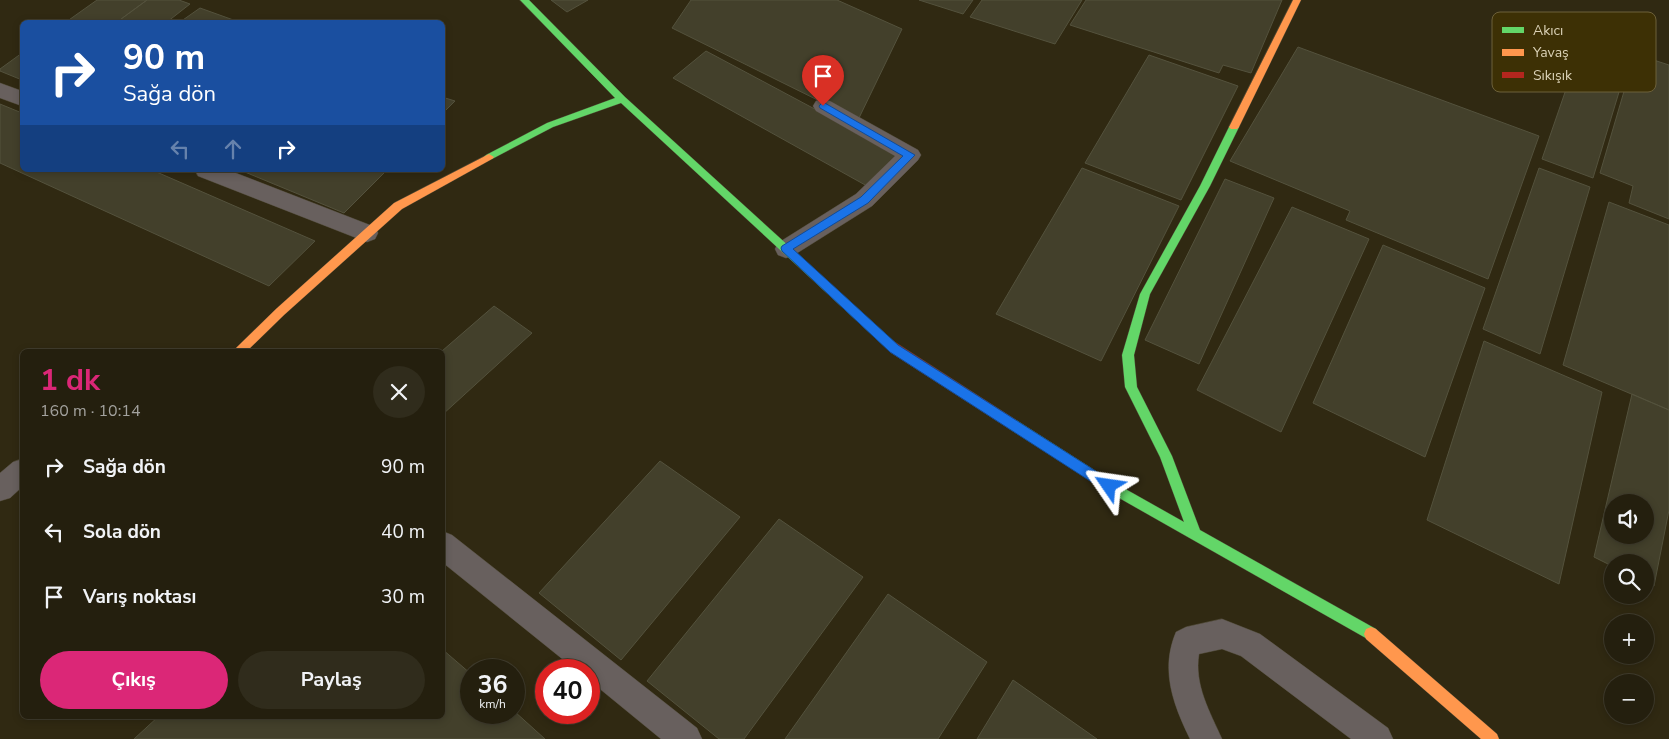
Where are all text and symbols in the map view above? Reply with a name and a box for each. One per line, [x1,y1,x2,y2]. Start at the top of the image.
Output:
legend [1492,12,1656,92]
text: Akıcı [1533,21,1563,40]
text: 90 m [123,34,205,81]
icon: right [40,40,105,105]
text: Yavaş [1532,43,1569,62]
pin [802,55,844,106]
icon: arrive [809,62,837,90]
text: Sıkışık [1533,66,1573,85]
text: Sağa dön [123,79,216,109]
icon: left [166,135,194,163]
icon: ahead [219,135,247,163]
icon: right [272,135,300,163]
text: 1 dk [40,360,100,401]
button: close [373,366,425,418]
text: 160 m · 10:14 [40,400,141,422]
icon: right [40,453,68,481]
text: Sağa dön [83,454,166,480]
text: 90 m [381,454,425,480]
position arrow [1082,459,1134,511]
map controls [1604,494,1654,724]
button: sound [1604,494,1654,544]
icon: left [40,518,68,546]
text: Sola dön [83,519,161,545]
text: 40 m [381,519,425,545]
button: search [1604,554,1654,604]
icon: arrive [40,583,68,611]
text: Varış noktası [83,584,196,610]
text: 30 m [381,584,425,610]
button: + [1604,614,1654,664]
button: Çıkış [40,651,228,709]
button: Paylaş [238,651,425,709]
speed limit sign: 40 [535,659,600,724]
text: 36 [477,668,508,702]
button: − [1604,674,1654,724]
text: km/h [479,696,506,712]

